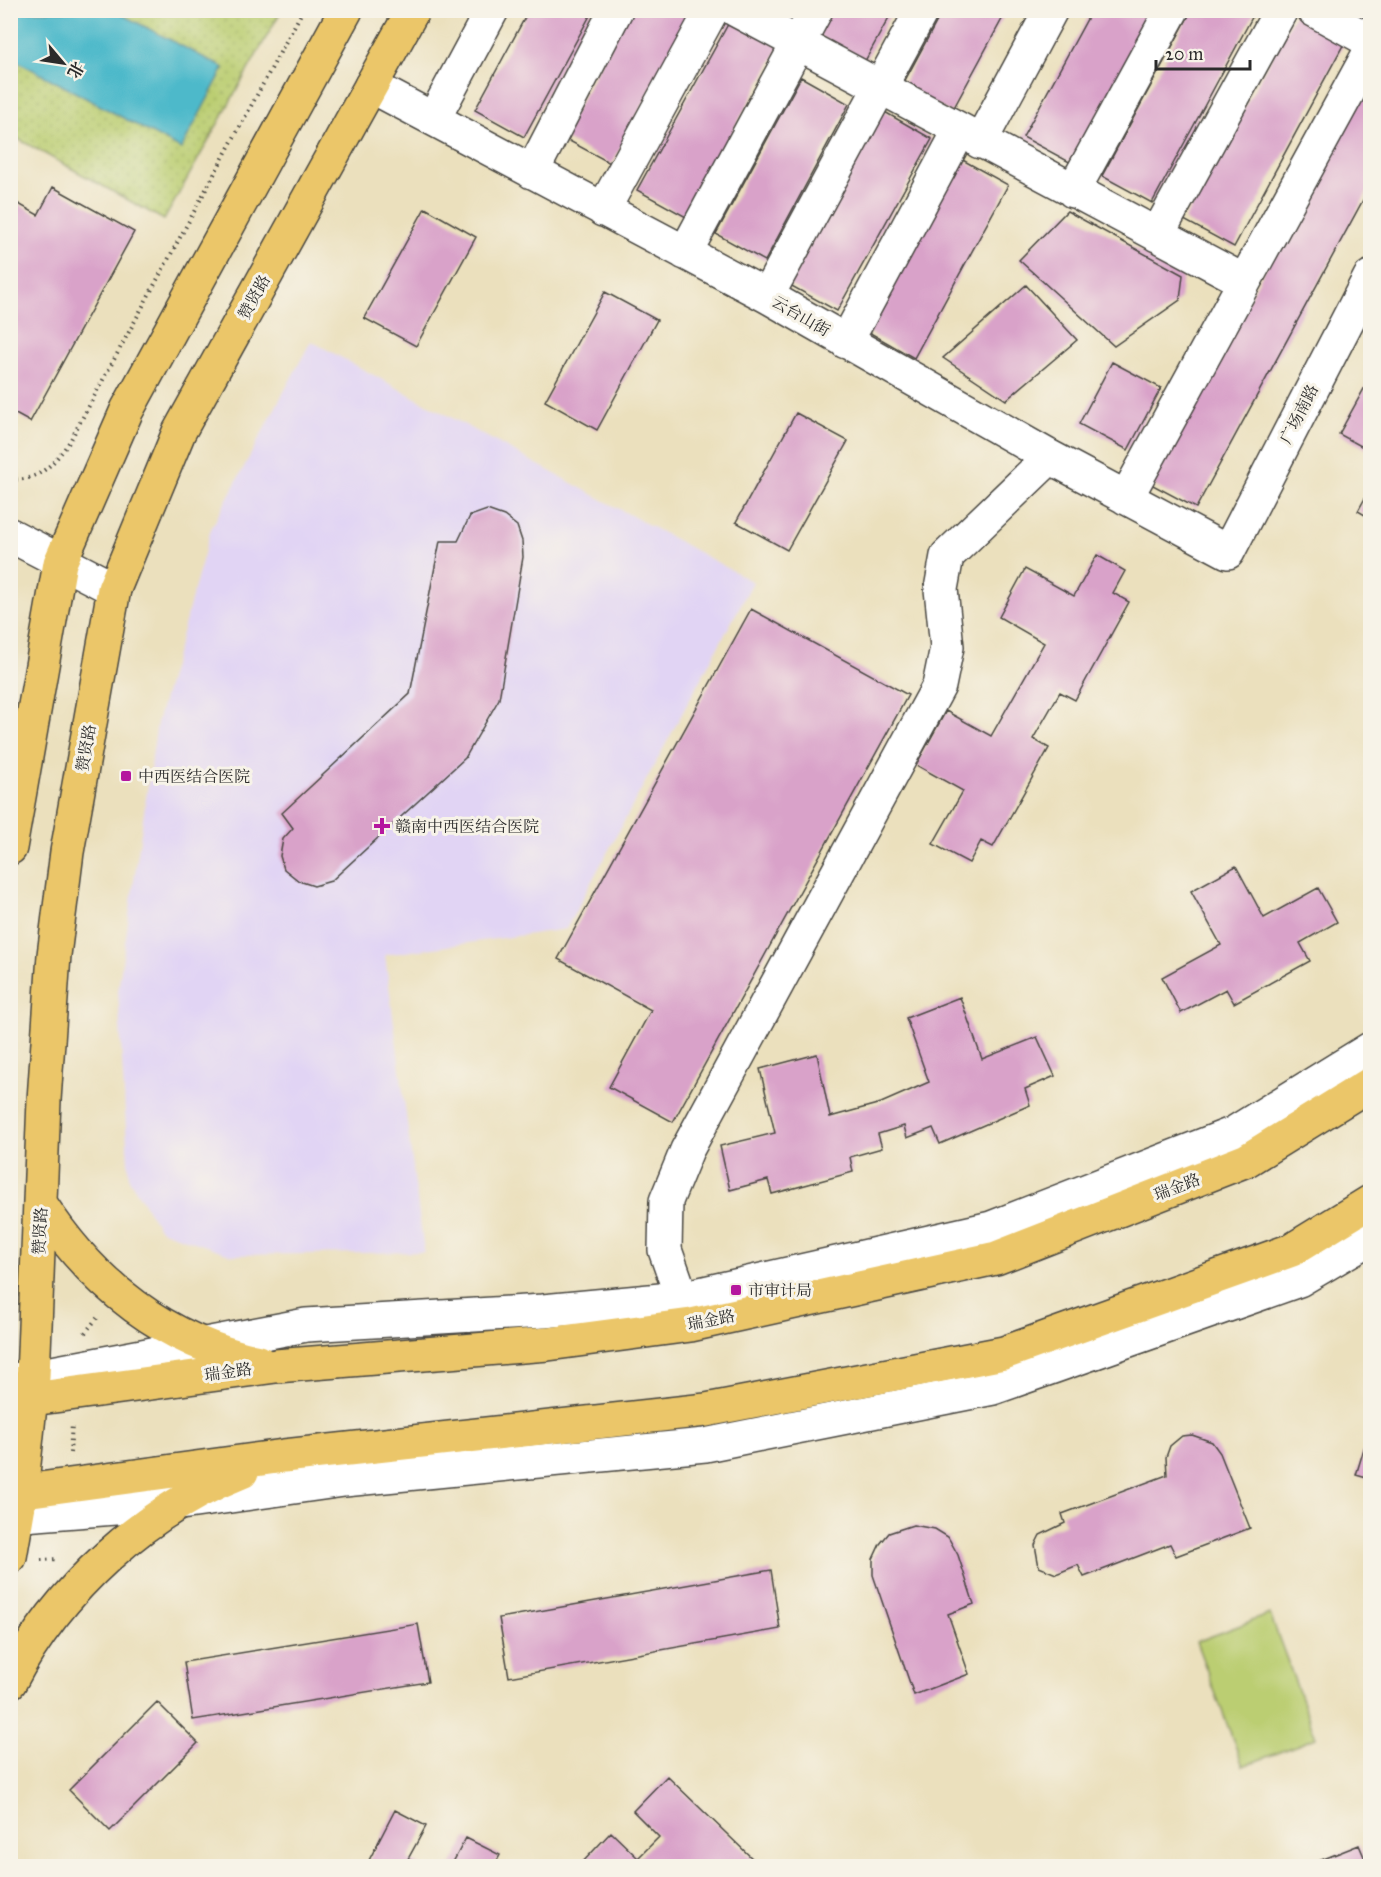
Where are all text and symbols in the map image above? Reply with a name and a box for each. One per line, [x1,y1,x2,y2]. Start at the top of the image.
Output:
north arrow [33,33,93,93]
scale bar [1156,33,1250,71]
text: 20 m [1165,43,1203,65]
text: 北 [63,58,88,82]
street label: 赞贤路 [234,271,274,323]
street label: 云台山街 [769,292,833,340]
street label: 广场南路 [1276,381,1322,447]
street label: 赞贤路 [72,723,100,773]
place label: 中西医结合医院 [138,767,250,786]
marker: 中西医结合医院 [119,769,133,783]
marker: 赣南中西医结合医院 [373,817,391,835]
place label: 赣南中西医结合医院 [395,817,539,836]
street label: 瑞金路 [1151,1170,1203,1204]
street label: 赞贤路 [29,1207,51,1255]
place label: 市审计局 [748,1281,812,1300]
marker: 市审计局 [729,1283,743,1297]
street label: 瑞金路 [686,1306,736,1334]
street label: 瑞金路 [203,1359,253,1385]

